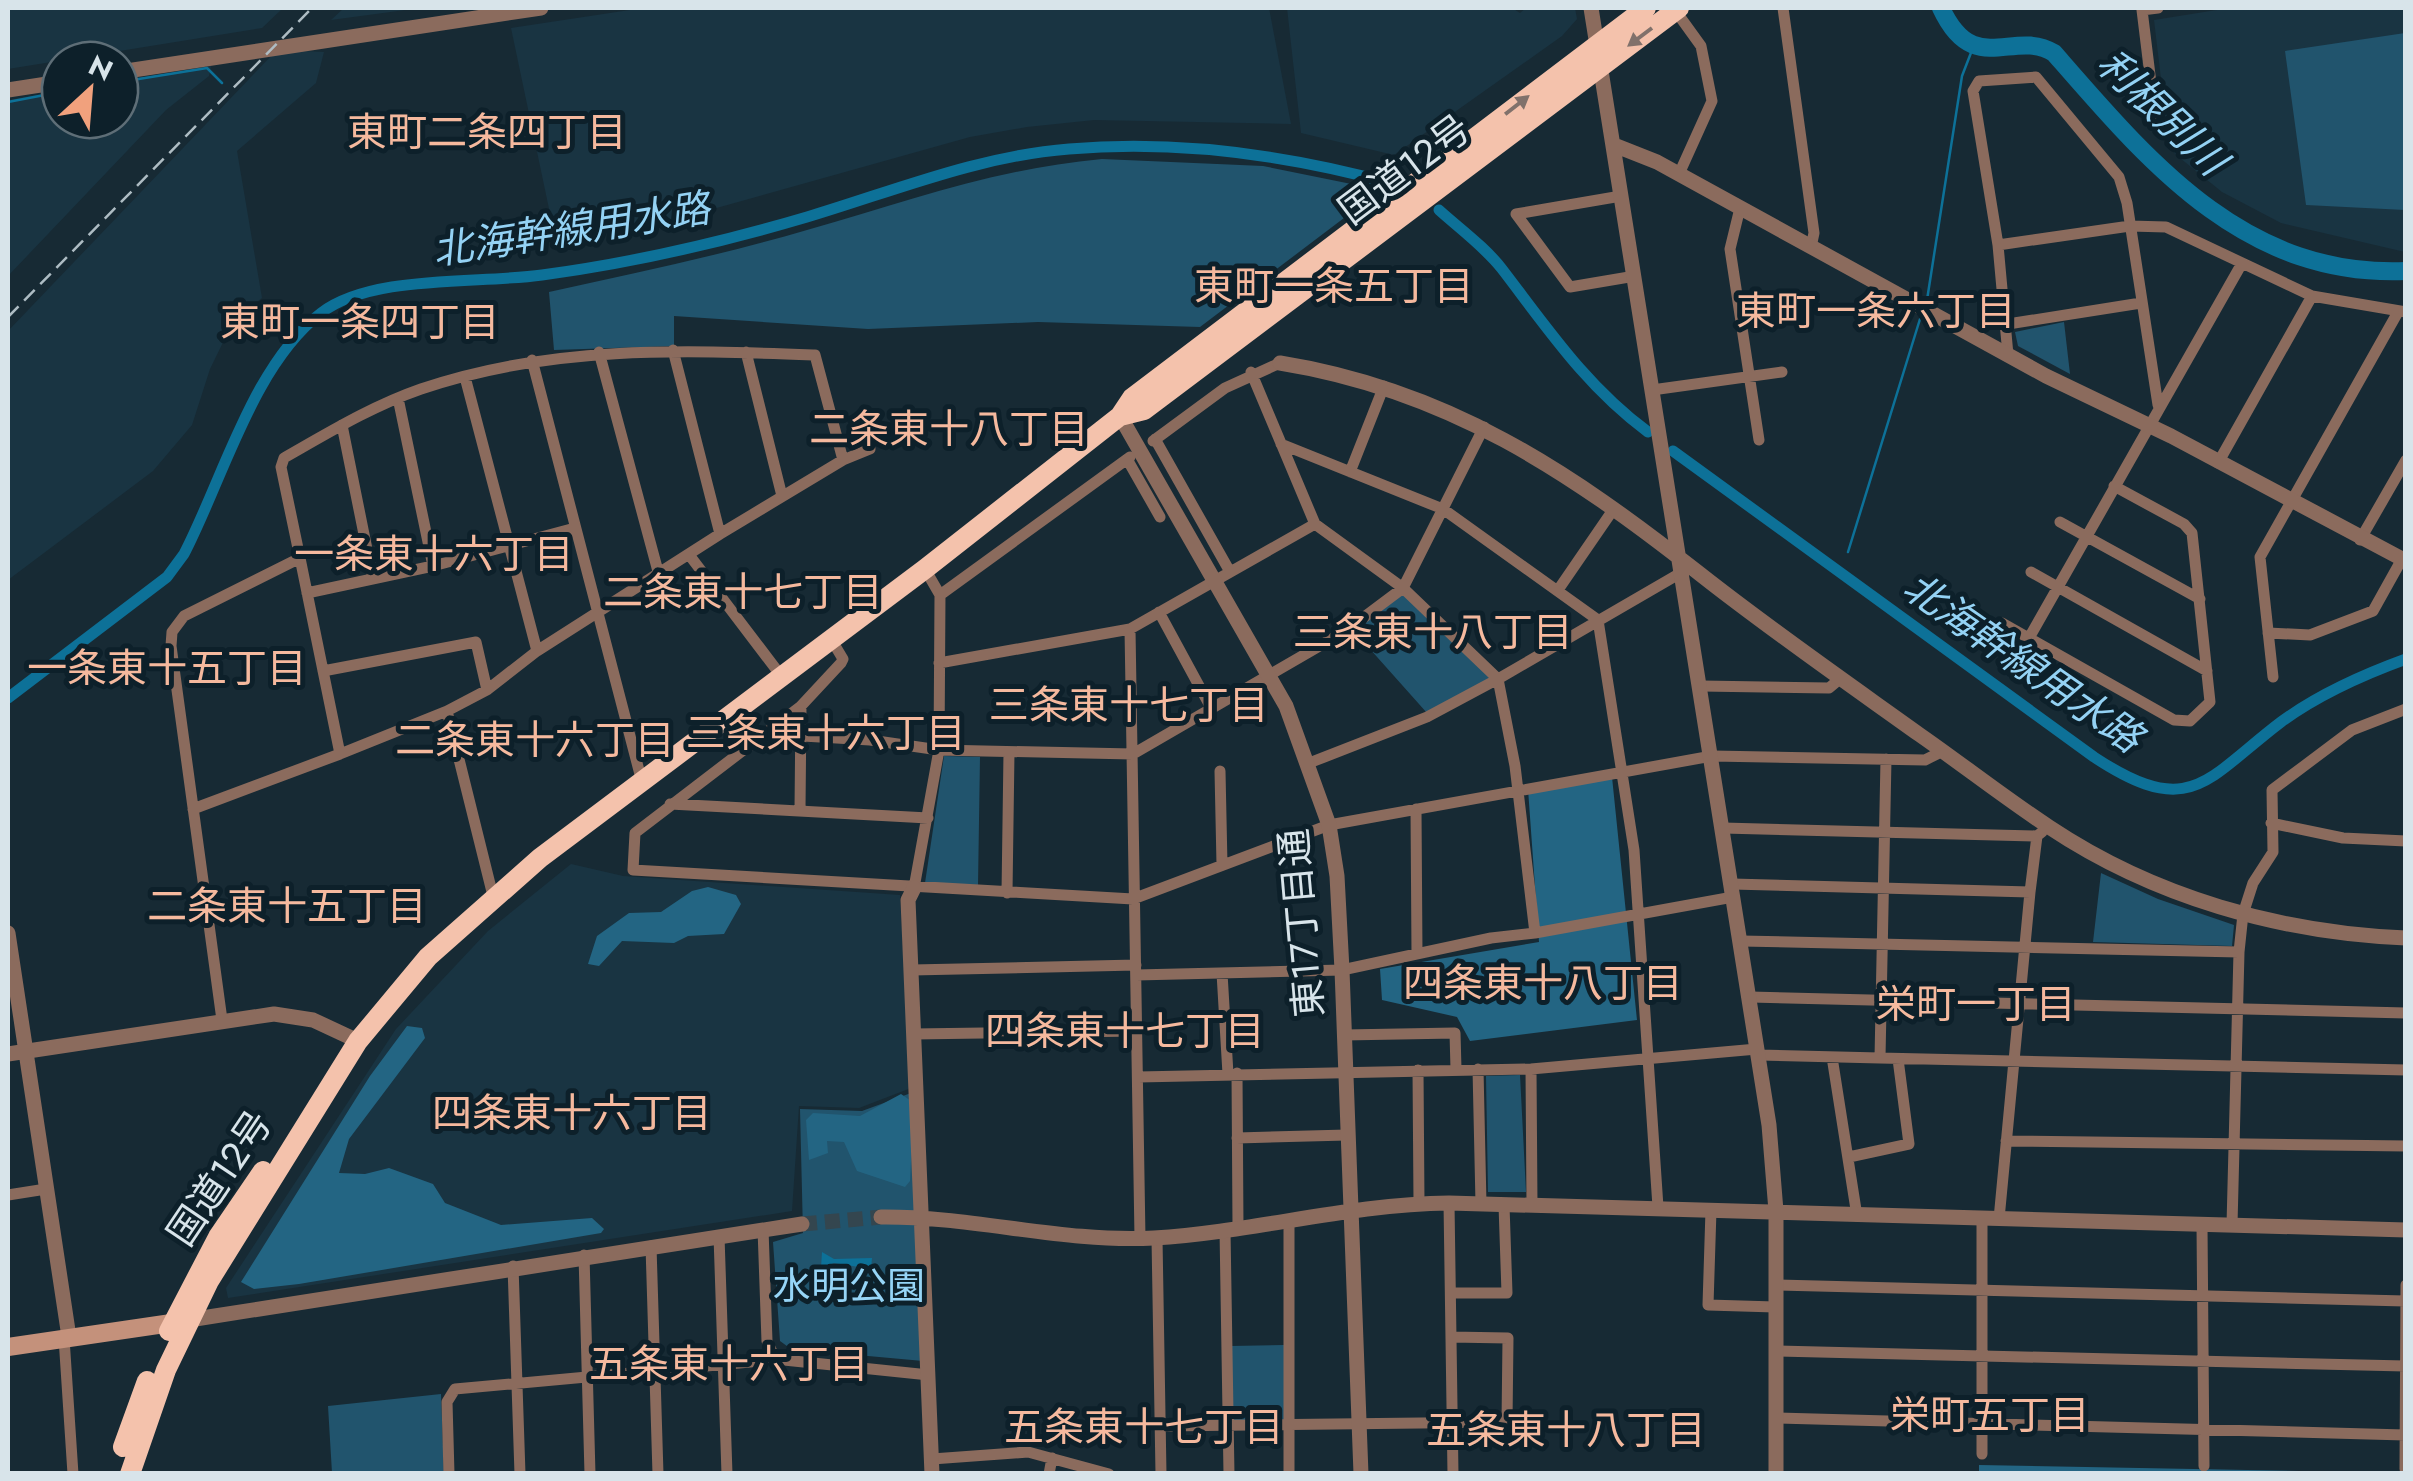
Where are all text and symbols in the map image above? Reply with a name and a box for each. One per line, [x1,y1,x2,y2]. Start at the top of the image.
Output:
one-way arrow [1627,27,1653,47]
water label: 利根別川 [2084,36,2243,191]
north arrow [40,40,140,140]
text: N [82,45,120,91]
one-way arrow [1504,96,1530,116]
street label: 国道12号 [1326,101,1482,237]
district label: 東町二条四丁目 [347,103,627,161]
water label: 北海幹線用水路 [428,178,717,280]
district label: 東町一条五丁目 [1194,257,1474,315]
district label: 東町一条六丁目 [1736,282,2016,340]
district label: 東町一条四丁目 [220,293,500,351]
district label: 二条東十八丁目 [809,400,1089,458]
district label: 一条東十六丁目 [294,525,574,583]
water label: 北海幹線用水路 [1892,558,2157,768]
district label: 二条東十七丁目 [603,563,883,621]
district label: 三条東十八丁目 [1293,603,1573,661]
district label: 一条東十五丁目 [27,639,307,697]
district label: 三条東十七丁目 [989,676,1269,734]
district label: 三条東十六丁目 [686,704,966,762]
district label: 二条東十六丁目 [395,711,675,769]
street label: 東17丁目通 [1265,826,1337,1020]
district label: 二条東十五丁目 [147,877,427,935]
district label: 四条東十八丁目 [1403,954,1683,1012]
district label: 栄町一丁目 [1876,975,2076,1033]
district label: 四条東十七丁目 [985,1002,1265,1060]
district label: 四条東十六丁目 [432,1084,712,1142]
street label: 国道12号 [153,1099,285,1257]
park label: 水明公園 [773,1258,925,1313]
district label: 五条東十六丁目 [589,1335,869,1393]
district label: 栄町五丁目 [1890,1386,2090,1444]
district label: 五条東十七丁目 [1004,1398,1284,1456]
district label: 五条東十八丁目 [1426,1401,1706,1459]

